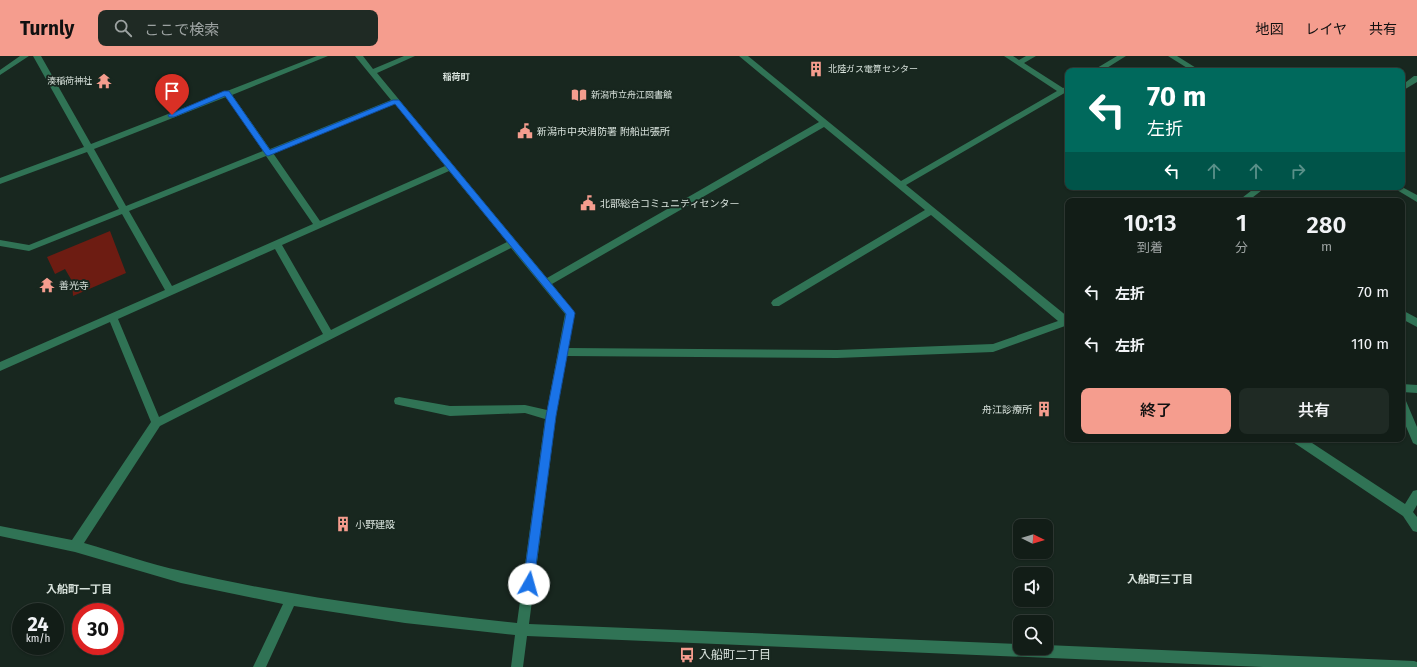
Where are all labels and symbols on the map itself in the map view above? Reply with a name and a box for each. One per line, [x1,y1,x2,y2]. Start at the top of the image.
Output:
building icon: 北陸ガス電算センター [807,60,825,78]
place label: 北陸ガス電算センター [828,64,918,74]
temple icon: 湊稲荷神社 [95,72,113,90]
district label: 稲荷町 [442,72,470,82]
pin [155,74,189,115]
place label: 湊稲荷神社 [47,76,92,86]
library icon: 新潟市立舟江図書館 [570,86,588,104]
place label: 新潟市立舟江図書館 [591,90,672,100]
public building icon: 新潟市中央消防署 附船出張所 [516,122,534,140]
place label: 新潟市中央消防署 附船出張所 [537,126,670,138]
public building icon: 北部総合コミュニティセンター [579,194,597,212]
place label: 北部総合コミュニティセンター [600,198,739,210]
temple icon: 善光寺 [38,276,56,294]
place label: 善光寺 [59,280,89,292]
building icon: 舟江診療所 [1035,400,1053,418]
place label: 舟江診療所 [982,404,1032,416]
building icon: 小野建設 [334,515,352,533]
place label: 小野建設 [355,519,395,531]
north arrow [1013,519,1053,559]
position arrow [508,563,550,605]
district label: 入船町三丁目 [1127,573,1193,586]
district label: 入船町一丁目 [46,583,112,596]
speed limit sign: 30 [72,603,124,655]
bus stop icon: 入船町二丁目 [678,646,696,664]
place label: 入船町二丁目 [699,648,771,662]

